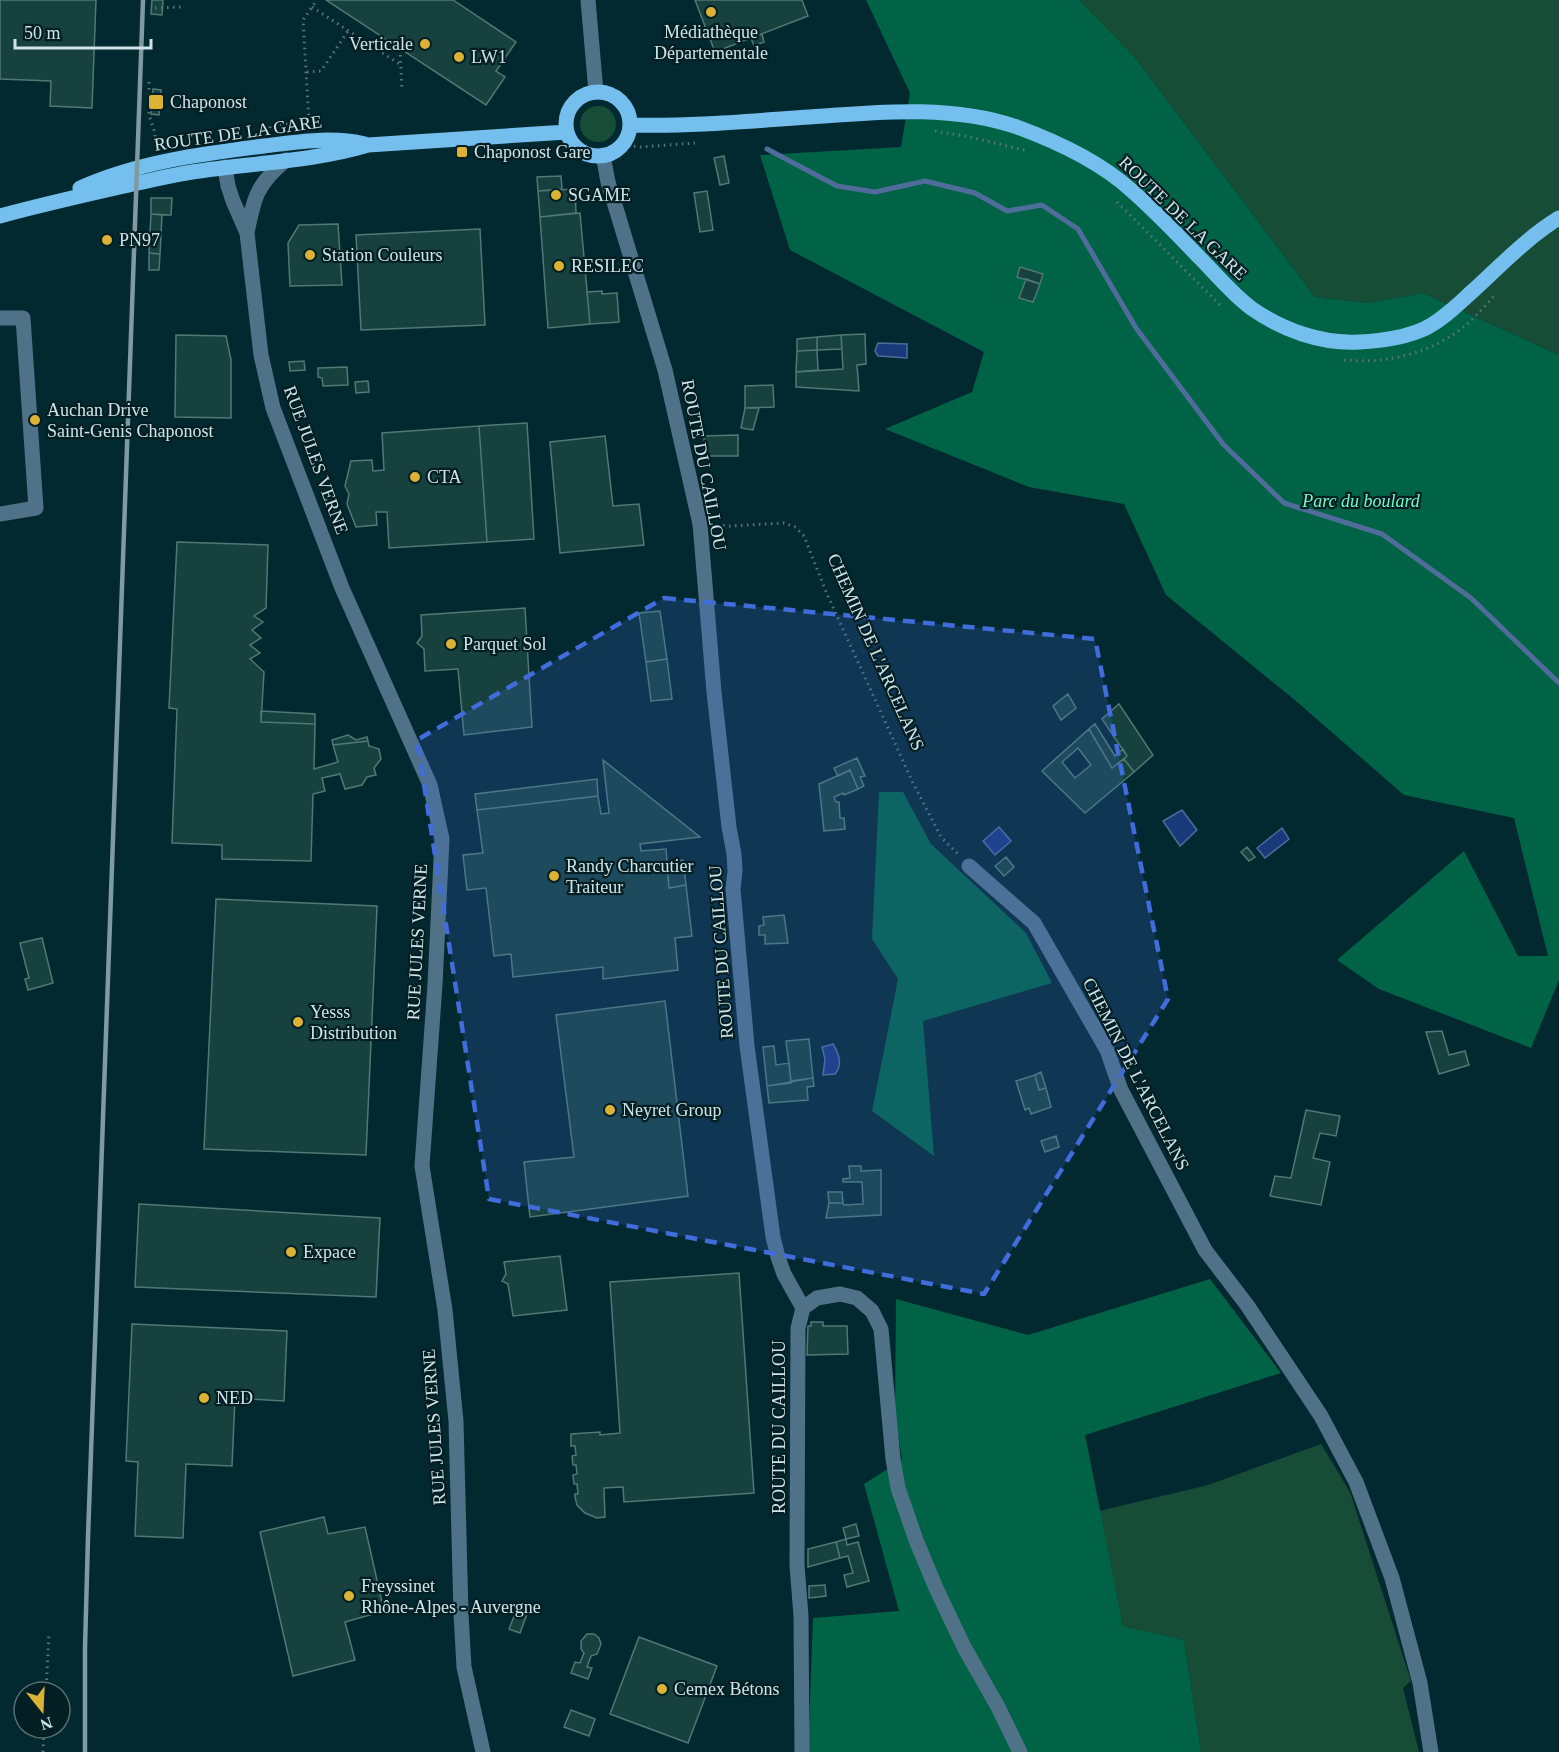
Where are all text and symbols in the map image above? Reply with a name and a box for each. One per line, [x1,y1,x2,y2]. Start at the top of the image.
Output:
marker: Médiathèque Départementale [704,5,718,19]
scale bar [15,12,152,50]
place label: Médiathèque Départementale [654,22,768,63]
text: 50 m [24,23,61,43]
place label: Verticale [349,34,413,54]
marker: Verticale [418,37,432,51]
place label: LW1 [471,47,507,67]
marker: LW1 [452,50,466,64]
place label: Chaponost [170,92,247,112]
marker: Chaponost [147,93,165,111]
street label: ROUTE DE LA GARE [153,111,323,155]
place label: Chaponost Gare [474,142,590,162]
marker: Chaponost Gare [455,145,469,159]
street label: ROUTE DE LA GARE [1115,152,1251,284]
place label: SGAME [568,185,631,205]
marker: SGAME [549,188,563,202]
place label: PN97 [119,230,160,250]
marker: PN97 [100,233,114,247]
place label: Station Couleurs [322,245,443,265]
marker: Station Couleurs [303,248,317,262]
place label: RESILEC [571,256,644,276]
marker: RESILEC [552,259,566,273]
street label: ROUTE DU CAILLOU [678,378,730,552]
street label: RUE JULES VERNE [280,383,352,537]
place label: Auchan Drive Saint-Genis Chaponost [47,400,214,441]
marker: Auchan Drive Saint-Genis Chaponost [28,413,42,427]
place label: CTA [427,467,462,487]
marker: CTA [408,470,422,484]
park label: Parc du boulard [1301,491,1421,511]
street label: CHEMIN DE L'ARCELANS [823,551,929,753]
place label: Parquet Sol [463,634,547,654]
marker: Parquet Sol [444,637,458,651]
place label: Randy Charcutier Traiteur [566,856,693,897]
street label: RUE JULES VERNE [403,863,431,1021]
street label: ROUTE DU CAILLOU [705,865,737,1039]
marker: Randy Charcutier Traiteur [547,869,561,883]
street label: CHEMIN DE L'ARCELANS [1079,974,1193,1174]
place label: Yesss Distribution [310,1002,397,1043]
marker: Yesss Distribution [291,1015,305,1029]
place label: Neyret Group [622,1100,721,1120]
marker: Neyret Group [603,1103,617,1117]
place label: Expace [303,1242,356,1262]
marker: Expace [284,1245,298,1259]
street label: ROUTE DU CAILLOU [769,1340,789,1514]
street label: RUE JULES VERNE [419,1348,449,1506]
place label: NED [216,1388,253,1408]
marker: NED [197,1391,211,1405]
place label: Freyssinet Rhône-Alpes - Auvergne [361,1576,541,1617]
marker: Freyssinet Rhône-Alpes - Auvergne [342,1589,356,1603]
place label: Cemex Bétons [674,1679,780,1699]
north arrow [12,1680,72,1740]
marker: Cemex Bétons [655,1682,669,1696]
text: N [38,1714,55,1734]

